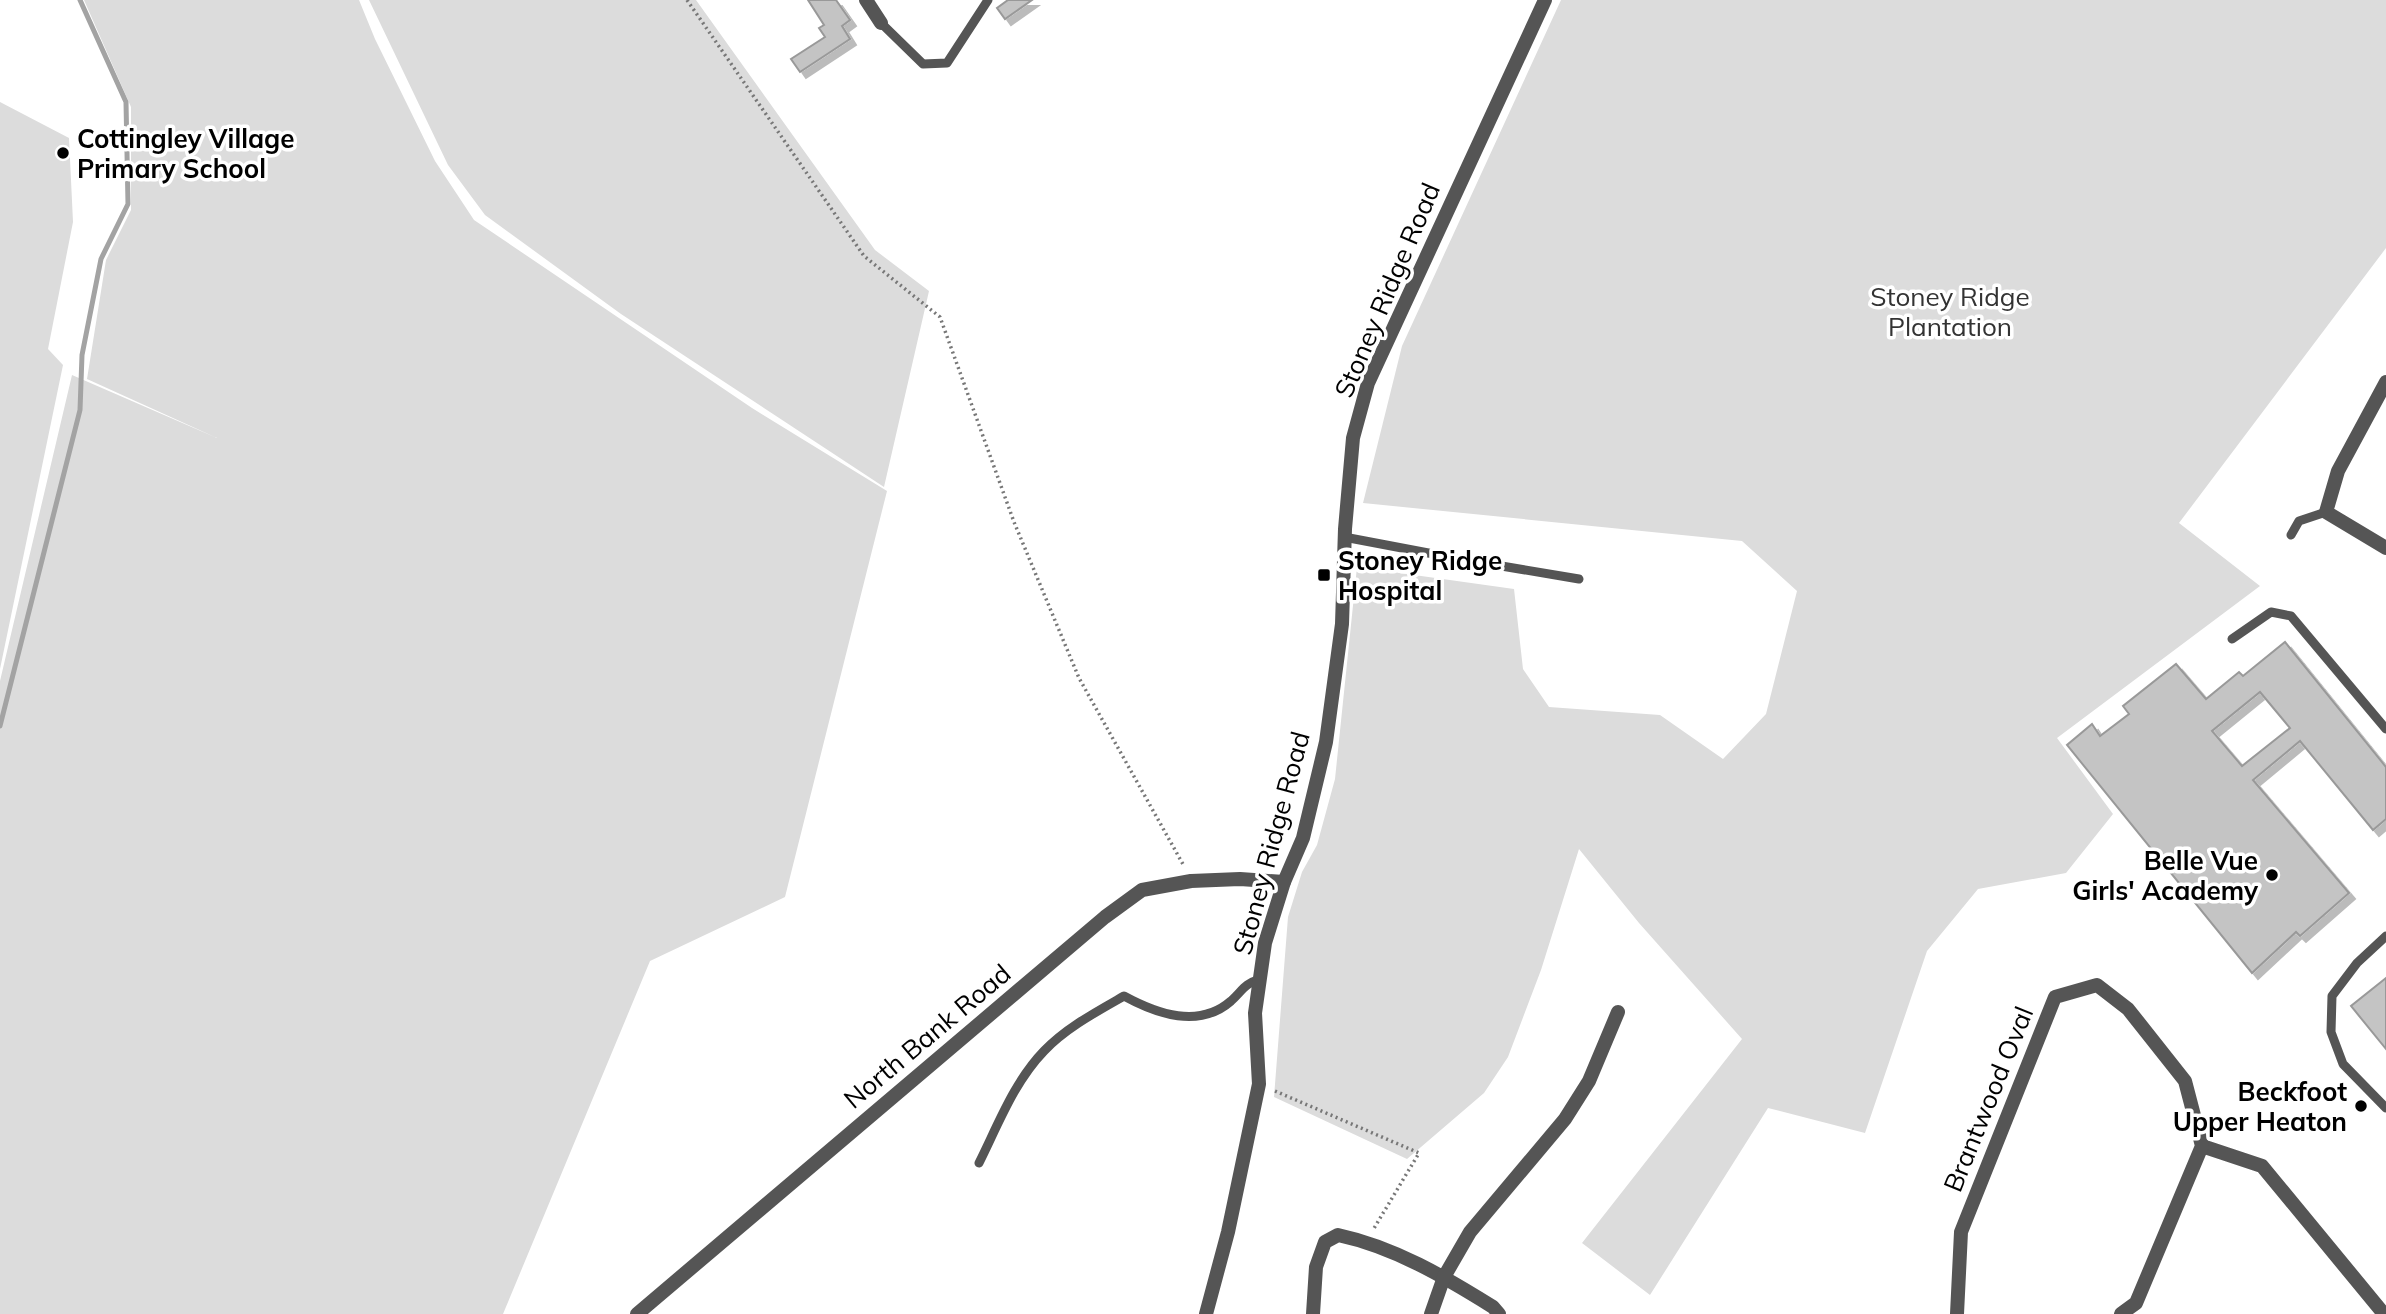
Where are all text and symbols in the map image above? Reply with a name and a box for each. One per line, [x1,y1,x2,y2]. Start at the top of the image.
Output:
place label: Cottingley Village Primary School [77,122,295,185]
marker: Cottingley Village Primary School [55,145,71,161]
street label: Stoney Ridge Road [1327,178,1447,402]
park label: Stoney Ridge Plantation [1870,280,2030,343]
place label: Stoney Ridge Hospital [1338,544,1502,607]
marker: Stoney Ridge Hospital [1316,567,1332,583]
street label: Stoney Ridge Road [1225,728,1317,958]
place label: Belle Vue Girls' Academy [2072,844,2259,907]
marker: Belle Vue Girls' Academy [2264,867,2280,883]
street label: North Bank Road [837,957,1017,1115]
street label: Brantwood Oval [1936,1001,2040,1197]
place label: Beckfoot Upper Heaton [2173,1075,2347,1138]
marker: Beckfoot Upper Heaton [2353,1098,2369,1114]

